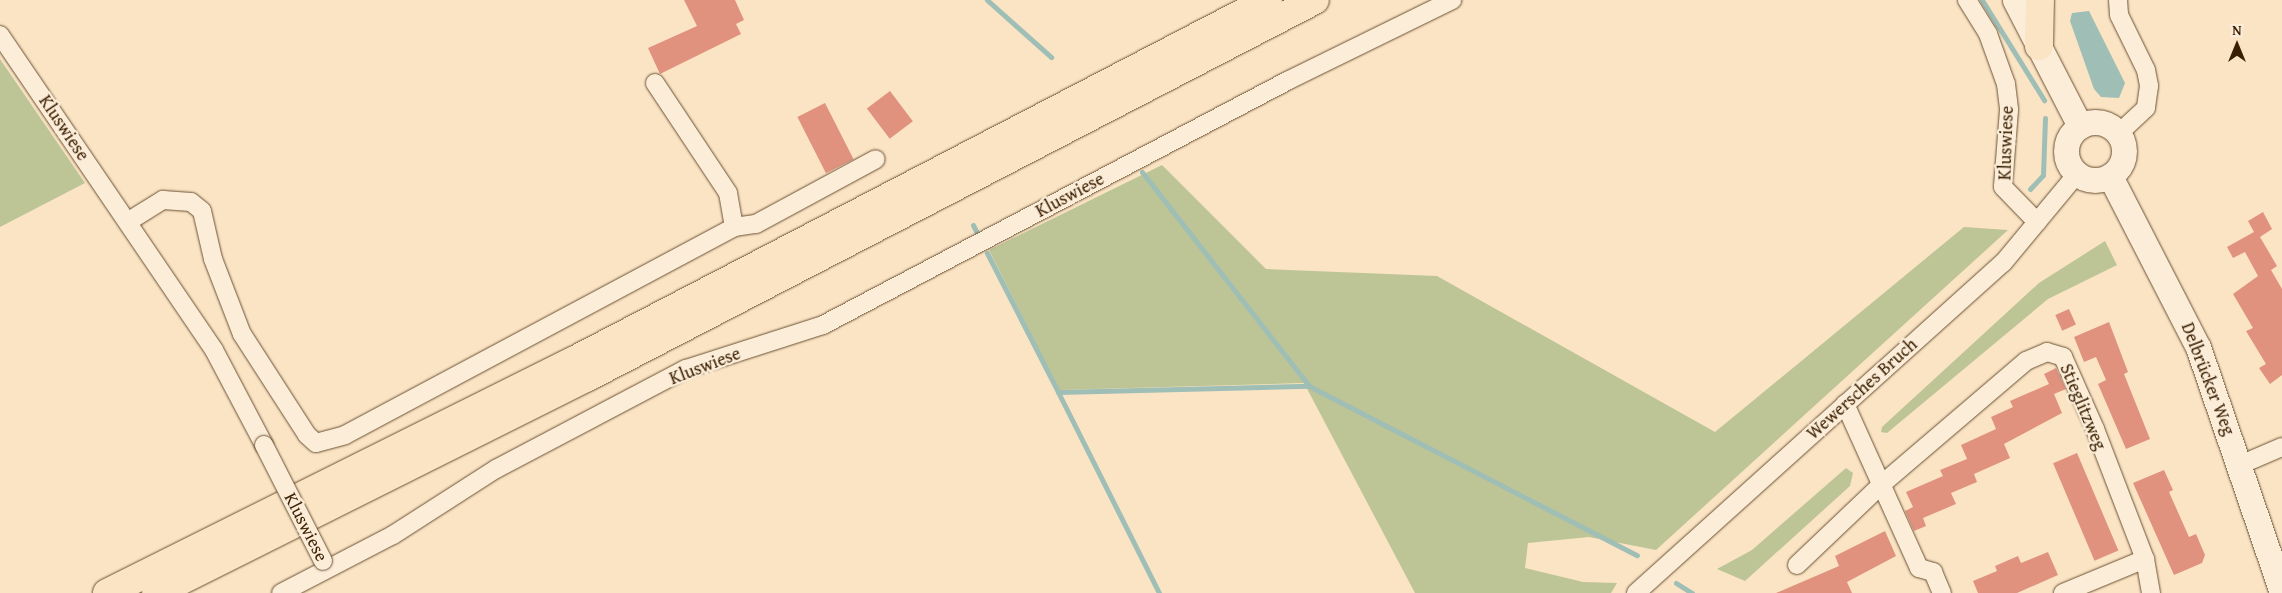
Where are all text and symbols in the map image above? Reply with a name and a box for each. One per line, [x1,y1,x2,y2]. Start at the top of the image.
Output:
north arrow [2212,20,2262,70]
text: N [2232,20,2242,40]
street label: Kluswiese [34,91,94,165]
street label: Kluswiese [1994,105,2018,181]
street label: Kluswiese [1032,168,1108,222]
street label: Delbrücker Weg [2177,319,2239,439]
street label: Wewersches Bruch [1802,334,1922,444]
street label: Kluswiese [666,343,744,389]
street label: Stieglitzweg [2055,361,2111,453]
street label: Kluswiese [279,489,333,565]

